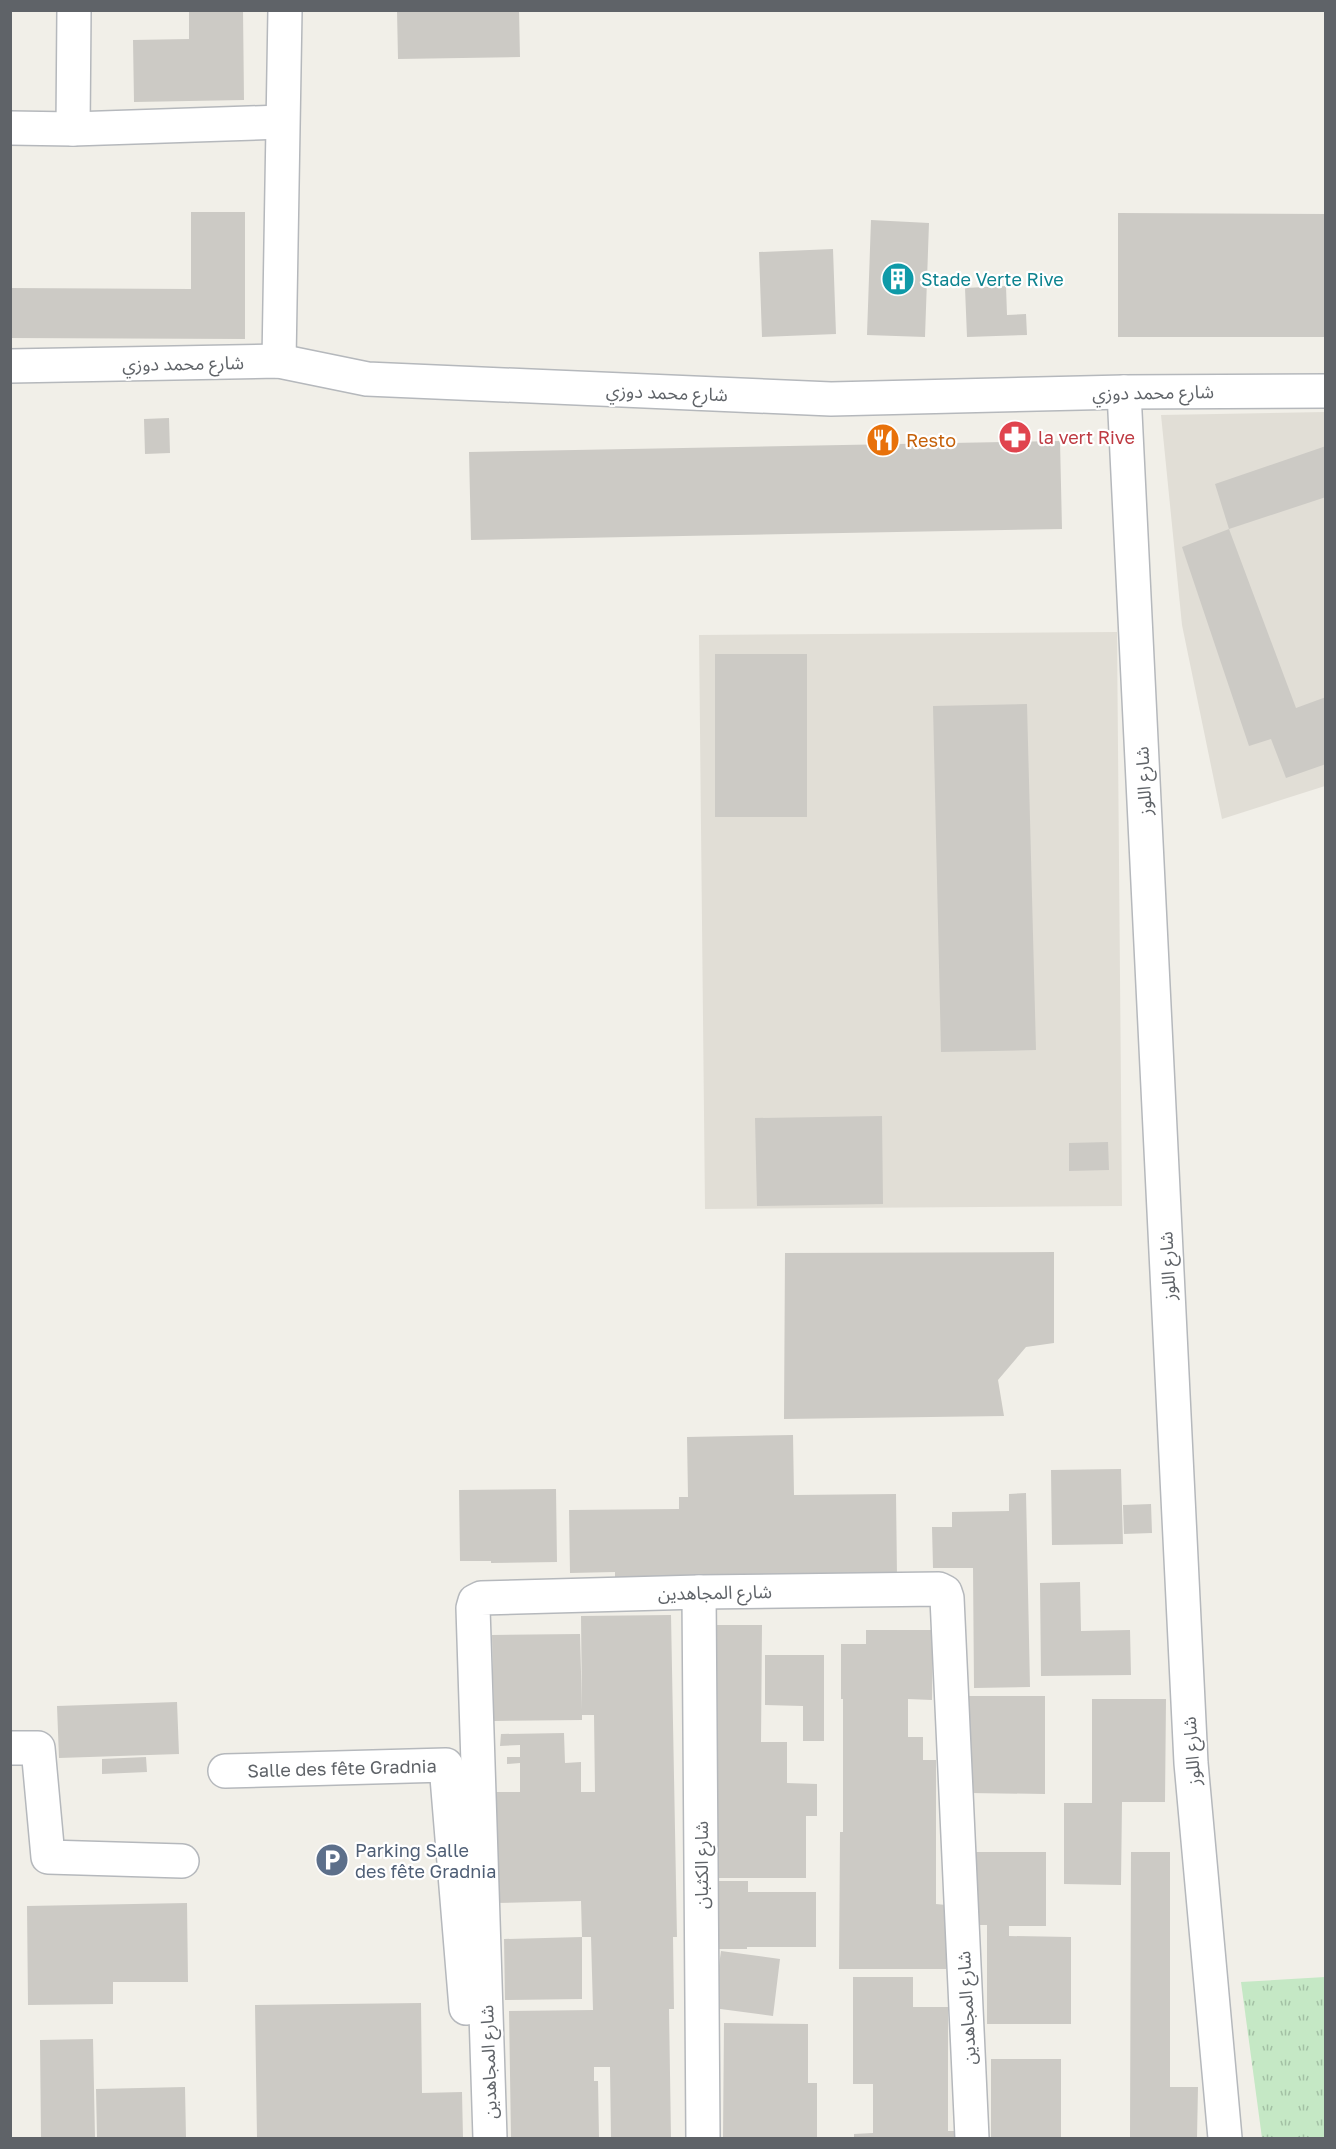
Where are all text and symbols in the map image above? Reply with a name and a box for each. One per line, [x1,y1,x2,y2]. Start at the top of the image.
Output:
building icon: Stade Verte Rive [880,261,916,297]
place label: Stade Verte Rive [921,268,1064,290]
street label: شارع محمد دوزي [122,351,244,379]
street label: شارع محمد دوزي [606,379,728,409]
street label: شارع محمد دوزي [1092,380,1214,408]
pharmacy icon: la vert Rive [997,419,1033,455]
restaurant icon: Resto [865,422,901,458]
place label: la vert Rive [1038,426,1135,448]
place label: Resto [906,429,956,451]
street label: شارع اللوز [1130,746,1160,817]
street label: شارع اللوز [1154,1231,1184,1302]
street label: شارع المجاهدين [658,1580,772,1608]
street label: شارع اللوز [1178,1716,1208,1787]
street label: Salle des fête Gradnia [247,1754,437,1781]
street label: شارع الكثبان [690,1821,716,1909]
place label: Parking Salle des fête Gradnia [355,1839,496,1882]
parking icon: Parking Salle des fête Gradnia [314,1842,350,1878]
street label: شارع المجاهدين [952,1950,984,2066]
street label: شارع المجاهدين [475,2004,505,2119]

